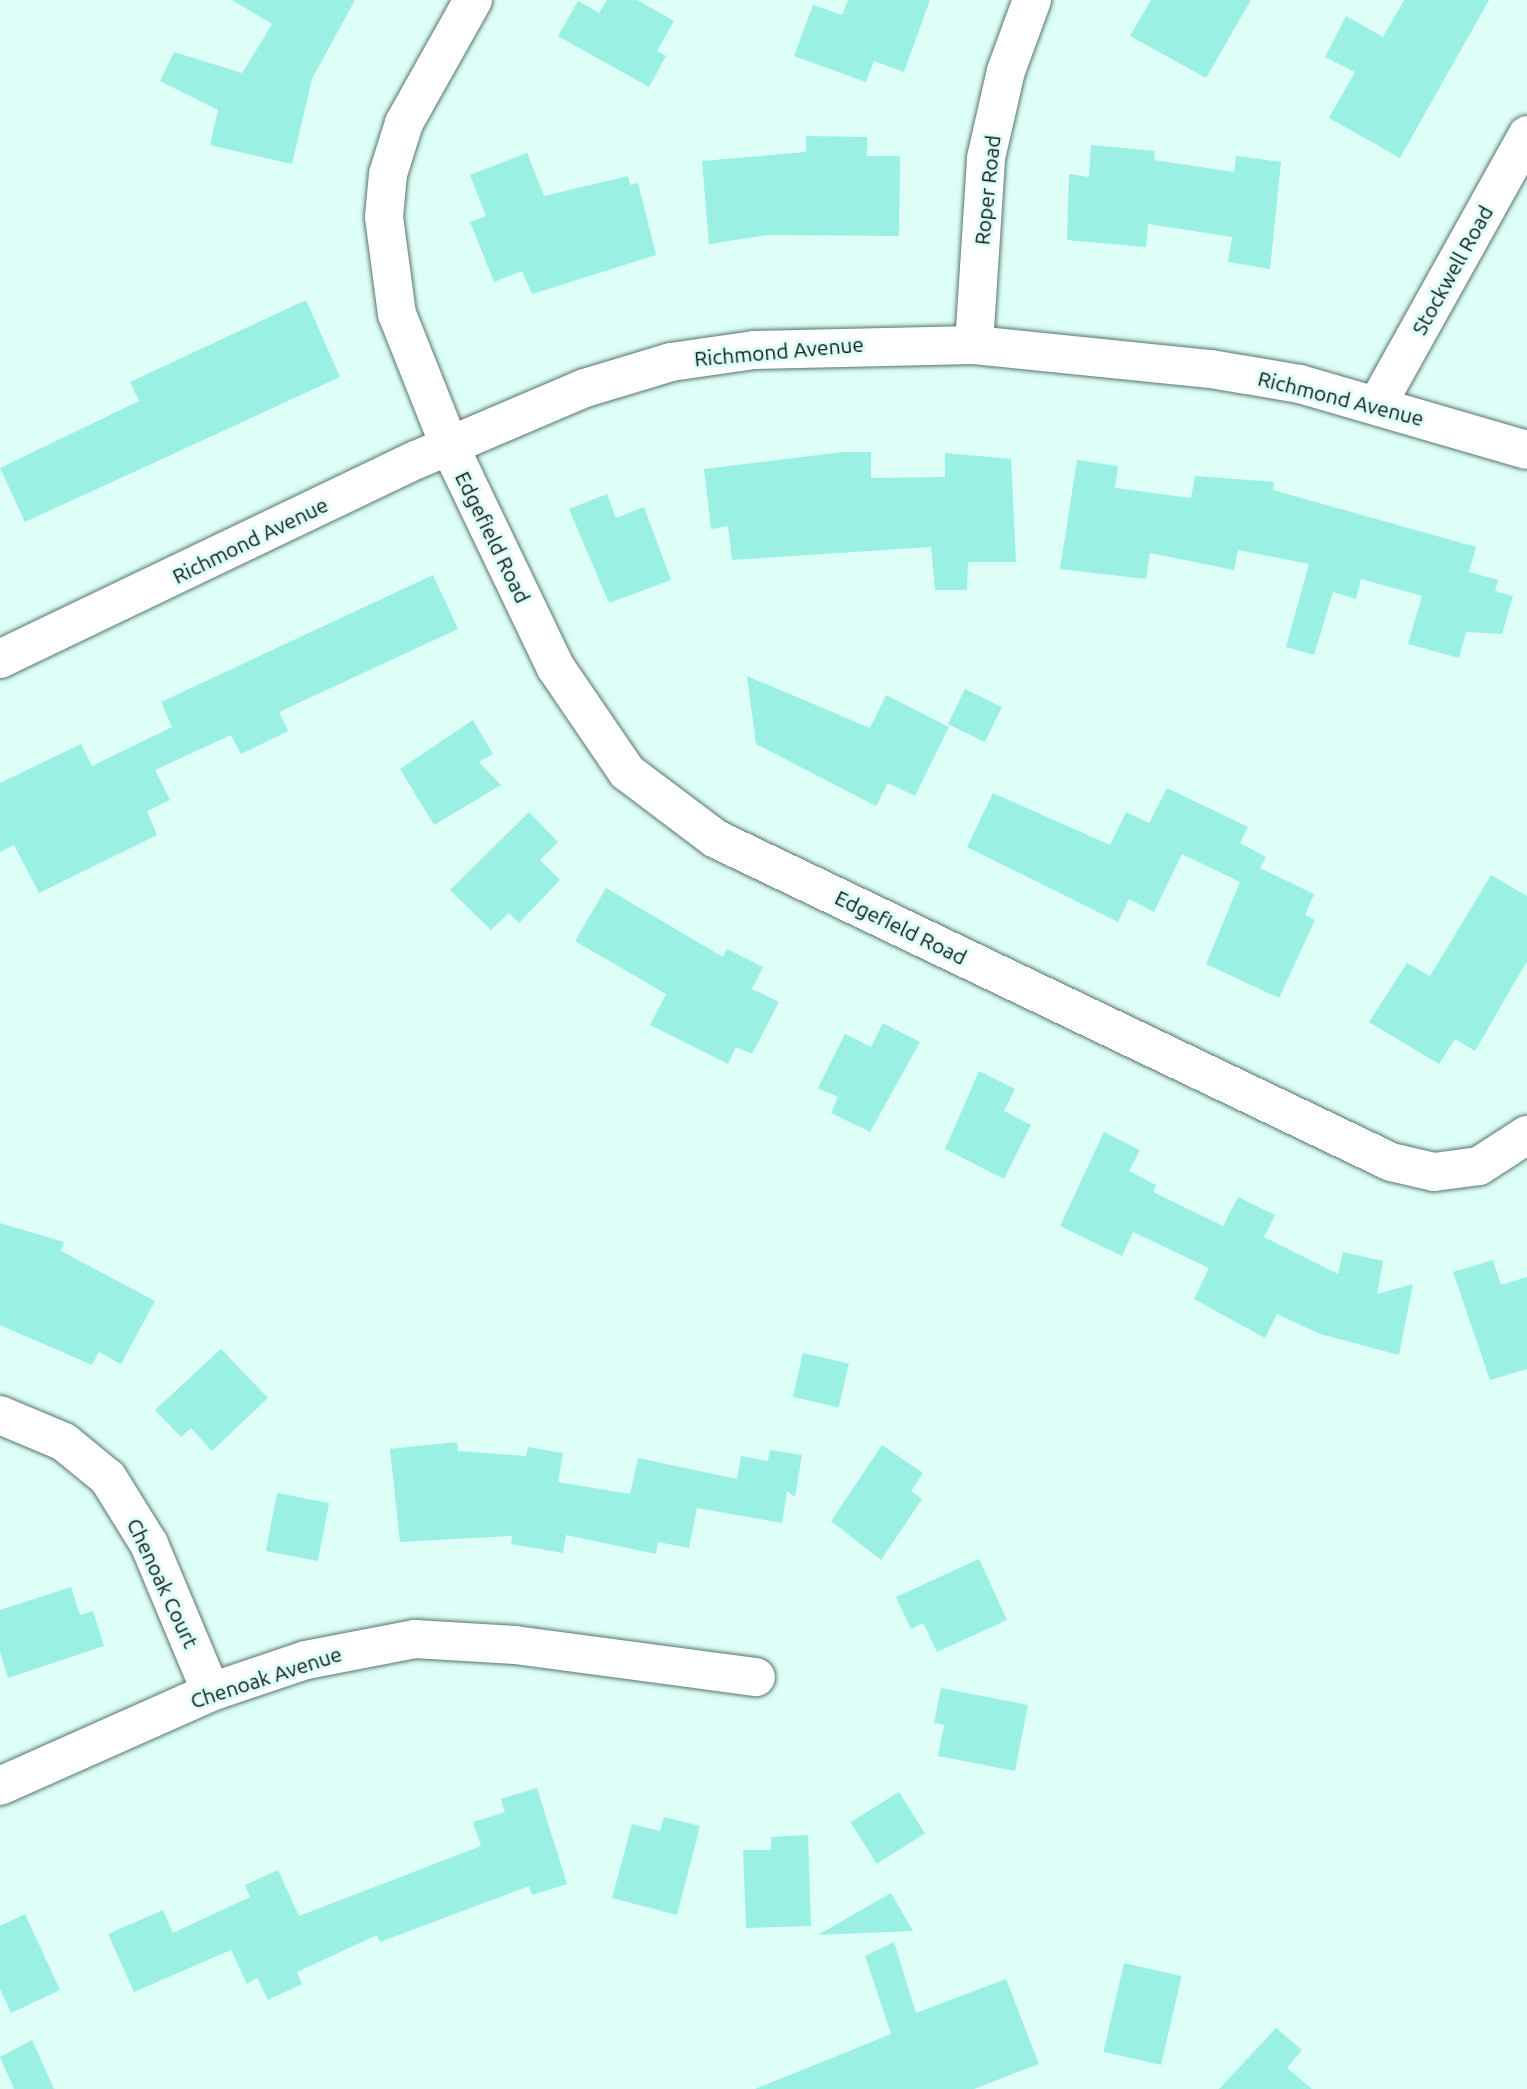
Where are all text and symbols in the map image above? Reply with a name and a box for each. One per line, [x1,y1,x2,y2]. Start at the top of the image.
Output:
street label: Roper Road [969,134,1005,246]
street label: Stockwell Road [1406,201,1498,339]
street label: Richmond Avenue [693,331,865,371]
street label: Richmond Avenue [1255,365,1427,431]
street label: Edgefield Road [450,467,536,607]
street label: Richmond Avenue [168,491,332,589]
street label: Edgefield Road [831,884,971,970]
street label: Chenoak Court [122,1514,204,1652]
street label: Chenoak Avenue [187,1641,345,1713]

